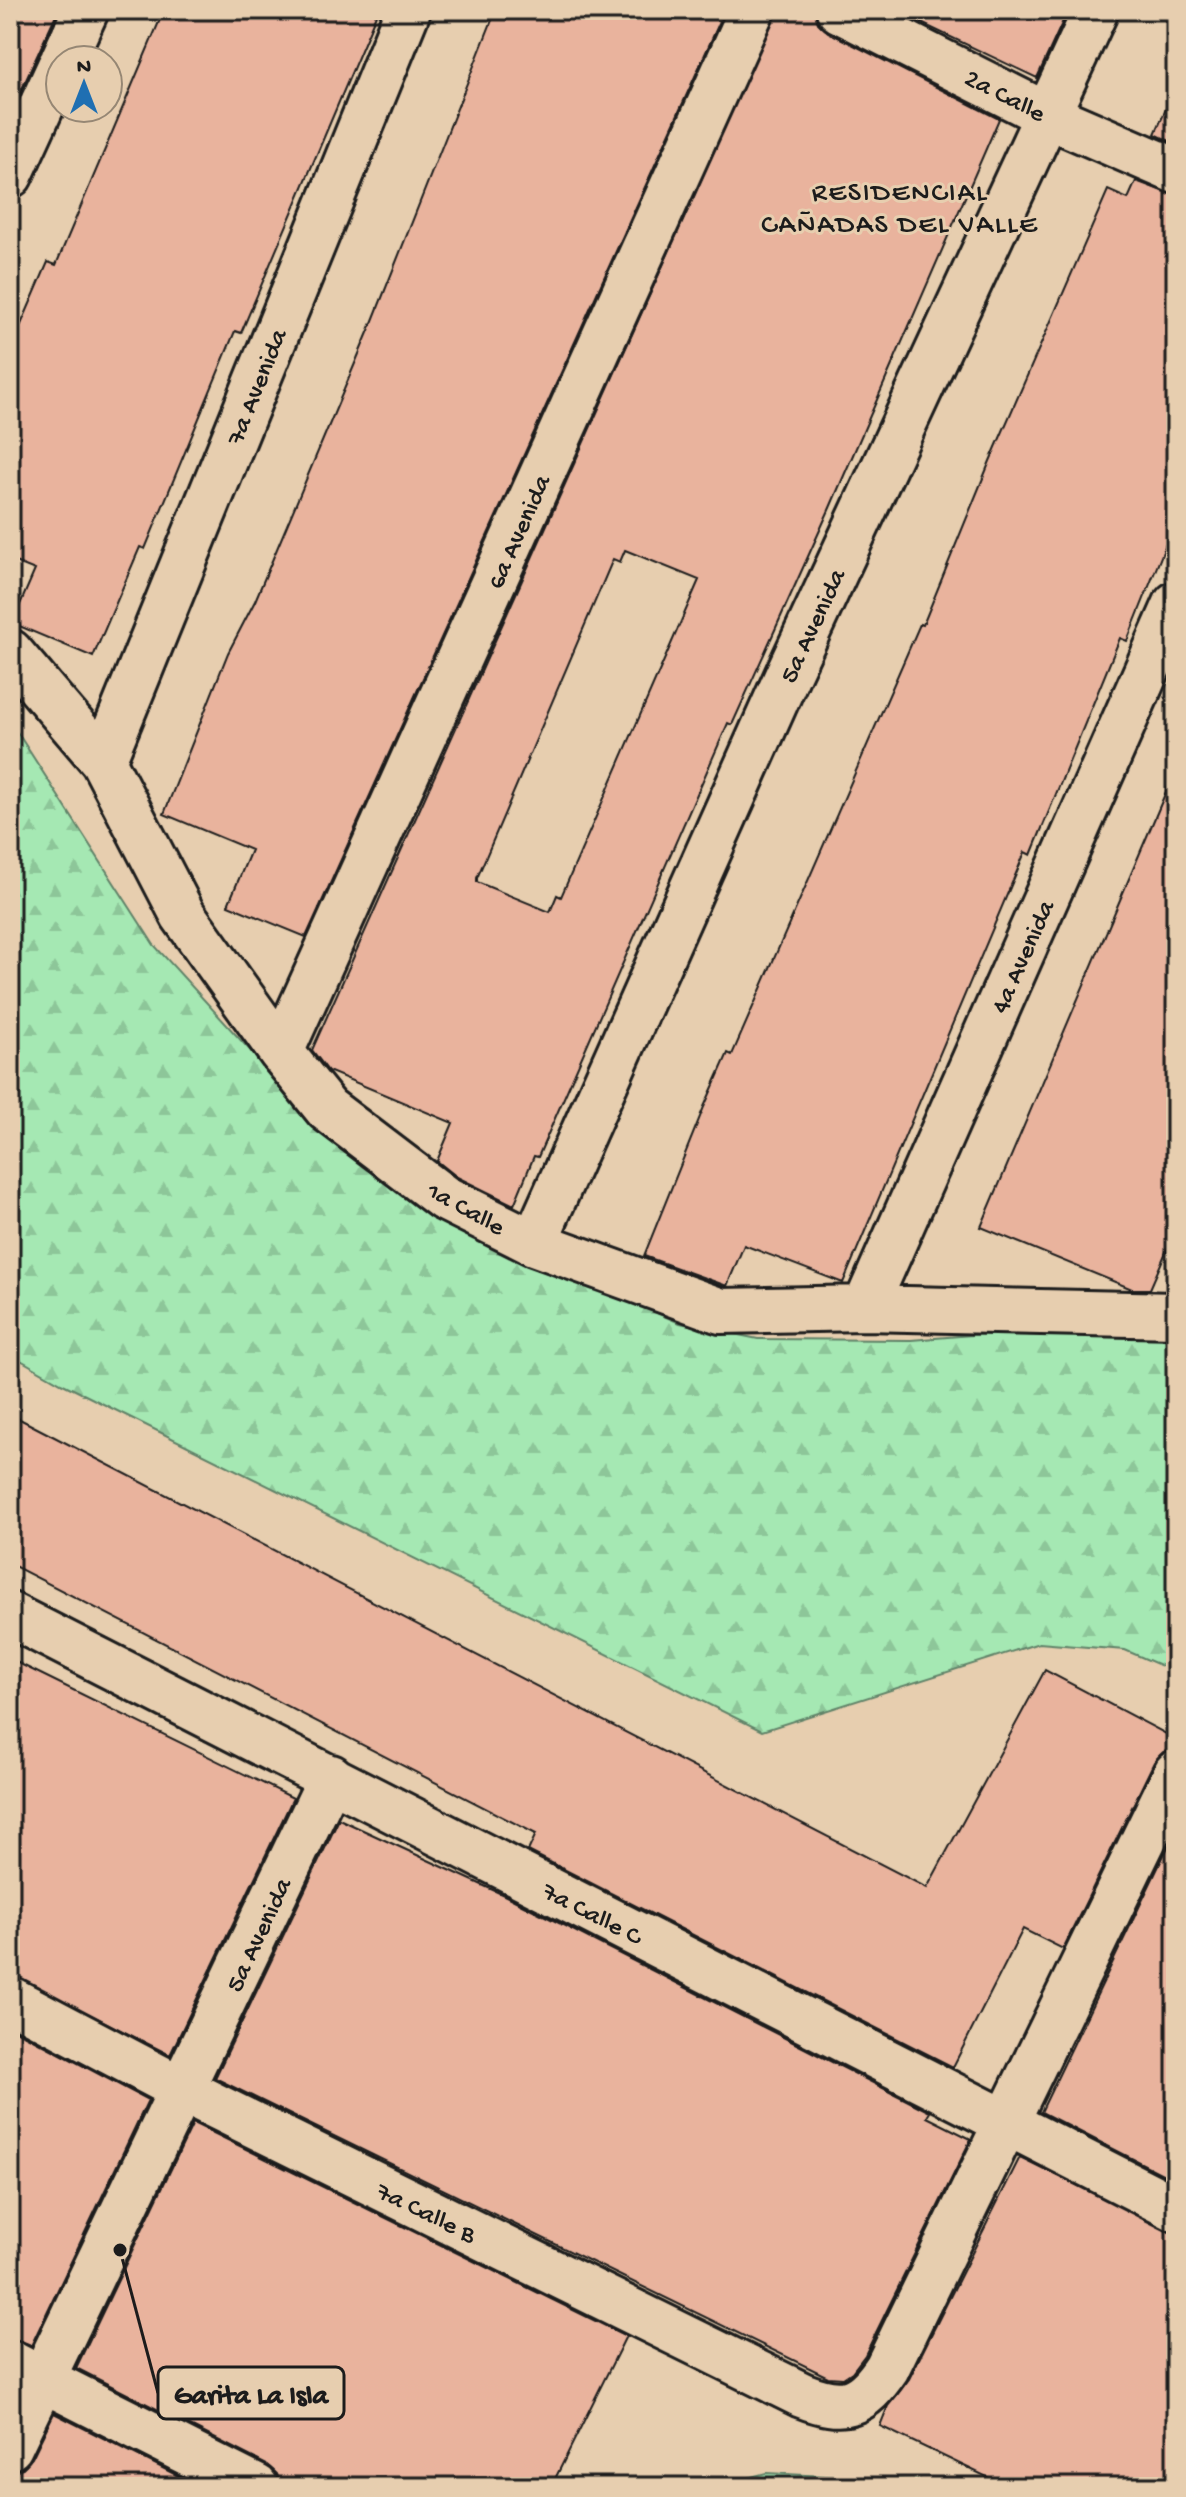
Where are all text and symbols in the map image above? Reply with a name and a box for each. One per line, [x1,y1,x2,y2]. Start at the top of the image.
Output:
north arrow [44,44,124,124]
text: N [77,55,91,81]
street label: 2a Calle [958,65,1050,132]
district label: RESIDENCIAL CAÑADAS DEL VALLE [761,178,1039,243]
street label: 7a Avenida [222,324,297,451]
street label: 6a Avenida [482,470,561,595]
street label: 5a Avenida [775,564,856,689]
street label: 4a Avenida [986,895,1064,1019]
street label: 1a Calle [419,1176,510,1245]
street label: 5a Avenida [221,1873,302,1998]
street label: 7a Calle C [535,1877,648,1955]
street label: 7a Calle B [369,2177,481,2253]
callout: Garita La Isla [158,2367,344,2419]
text: Garita La Isla [174,2381,329,2414]

